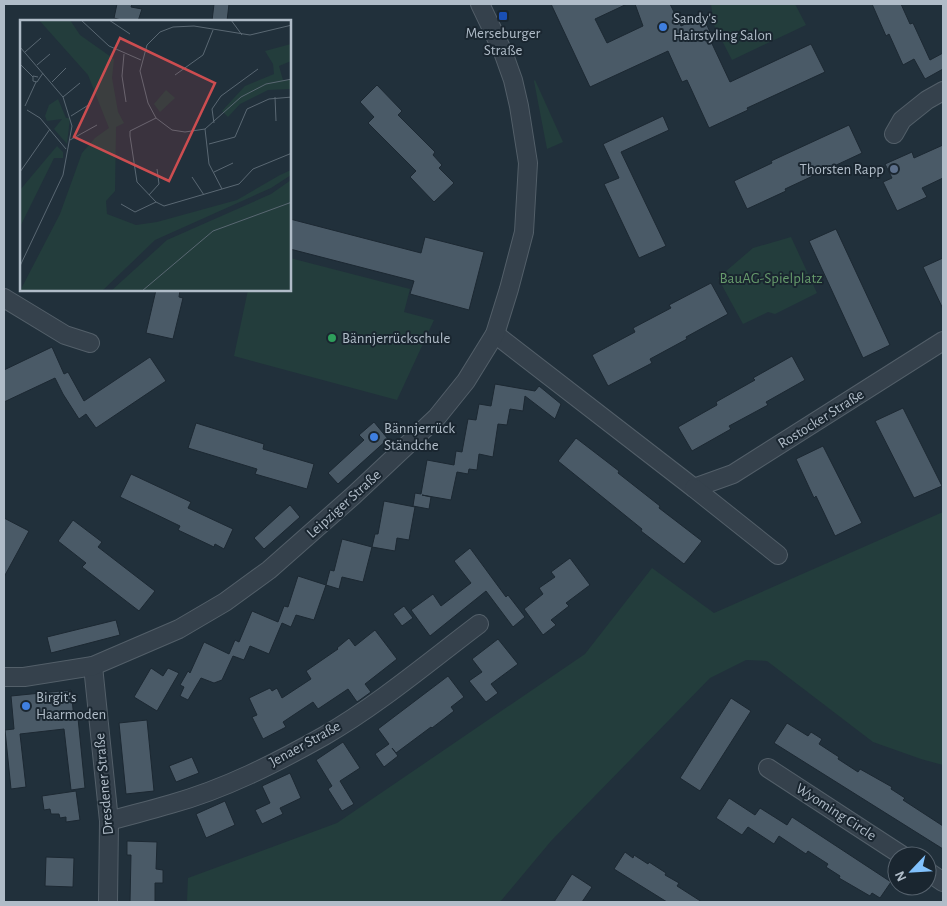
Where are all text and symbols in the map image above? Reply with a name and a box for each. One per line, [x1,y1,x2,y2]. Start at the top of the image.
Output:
marker: Merseburger Straße [497,10,509,22]
place label: Sandy's Hairstyling Salon [673,11,772,43]
inset map [20,20,291,291]
marker: Sandy's Hairstyling Salon [657,21,669,33]
place label: Merseburger Straße [466,26,541,58]
place label: Thorsten Rapp [799,162,884,177]
marker: Thorsten Rapp [888,163,900,175]
park label: BauAG-Spielplatz [720,271,822,286]
place label: Bännjerrückschule [342,331,450,346]
marker: Bännjerrückschule [326,332,338,344]
street label: Rostocker Straße [775,387,867,451]
place label: Bännjerrück Ständche [384,421,455,453]
marker: Bännjerrück Ständche [368,431,380,443]
street label: Leipziger Straße [304,467,384,541]
place label: Birgit's Haarmoden [36,690,106,722]
marker: Birgit's Haarmoden [20,700,32,712]
street label: Jenaer Straße [267,718,343,770]
street label: Dresdener Straße [92,732,116,836]
street label: Wyoming Circle [793,781,879,843]
north arrow [887,846,937,896]
text: N [893,869,910,883]

